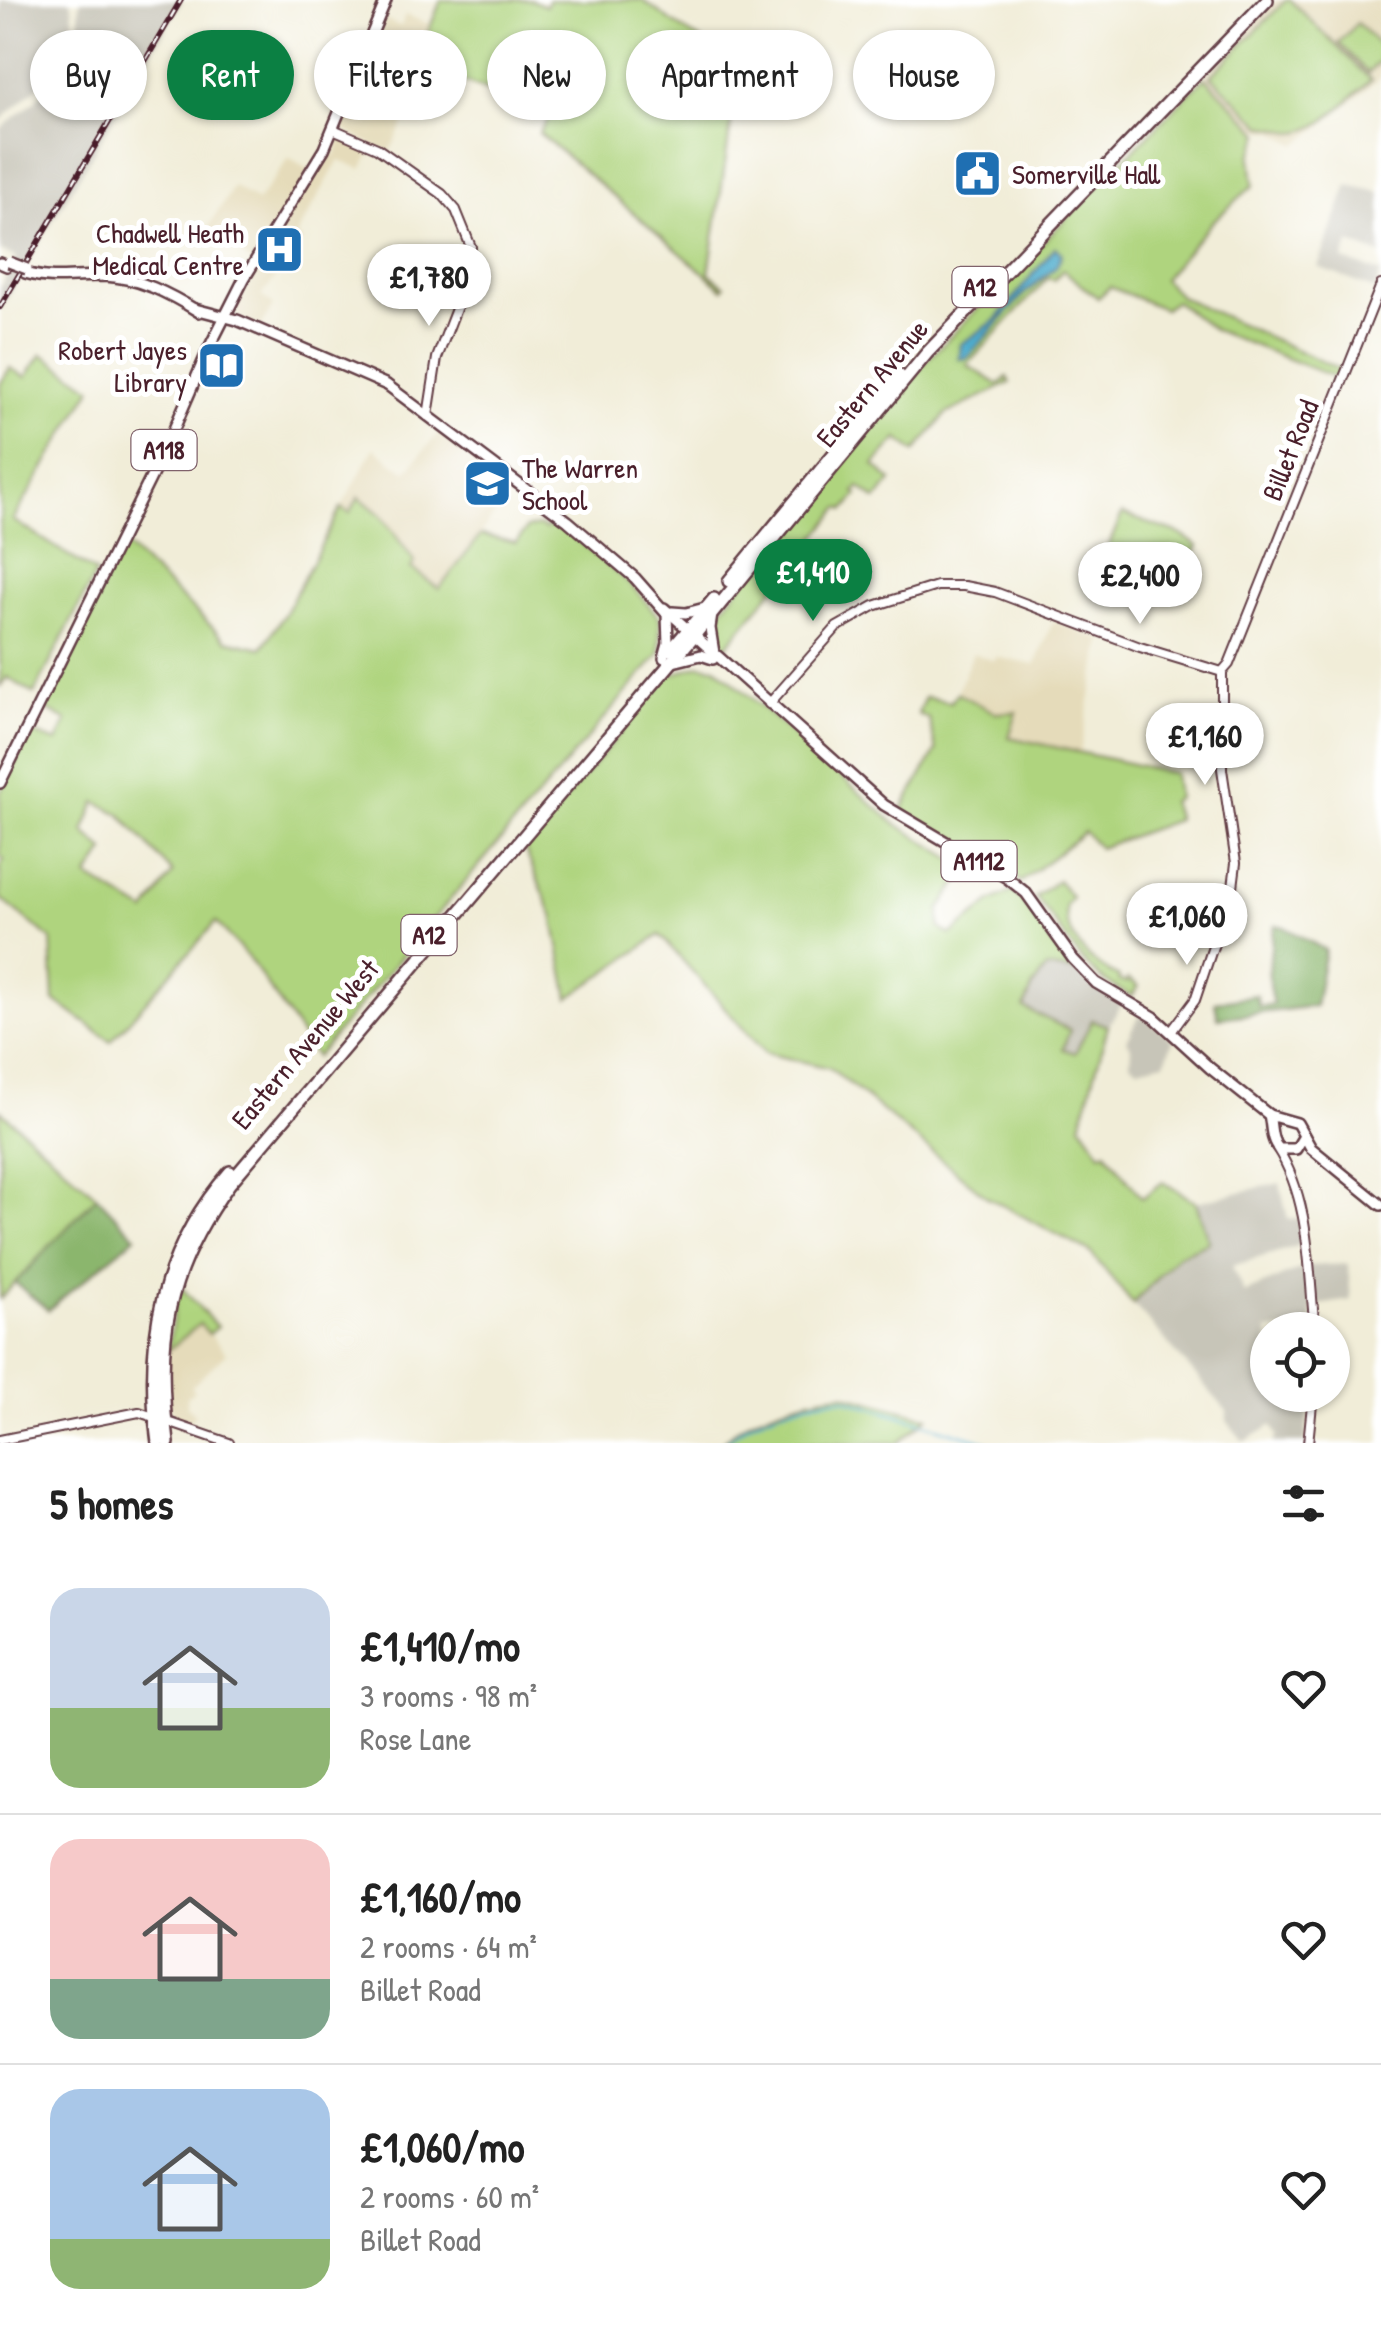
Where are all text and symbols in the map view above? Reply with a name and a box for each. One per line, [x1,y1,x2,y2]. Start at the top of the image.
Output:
chip: Buy [30,30,147,120]
chip: Rent [167,30,294,120]
chip: Filters [314,30,467,120]
chip: New [487,30,606,120]
chip: Apartment [626,30,833,120]
chip: House [853,30,995,120]
public building icon: Somerville Hall [951,148,1003,200]
place label: Somerville Hall [1012,155,1161,193]
place label: Chadwell Heath Medical Centre [93,214,244,284]
hospital icon: Chadwell Heath Medical Centre [253,223,305,275]
pin: £1,780 [348,244,510,329]
text: £1,780 [389,255,469,298]
road number: A12 [952,267,1008,307]
street label: Eastern Avenue [807,311,937,455]
place label: Robert Jayes Library [58,331,187,401]
library icon: Robert Jayes Library [196,340,248,392]
street label: Billet Road [1253,394,1327,506]
road number: A118 [132,430,196,470]
place label: The Warren School [522,449,638,519]
school or university icon: The Warren School [461,458,513,510]
pin: £1,410 [732,539,894,624]
pin: £2,400 [1059,542,1221,627]
text: £1,410 [776,550,850,593]
text: £2,400 [1100,553,1180,596]
pin: £1,160 [1124,703,1286,788]
text: £1,160 [1168,714,1242,757]
road number: A1112 [942,841,1016,881]
pin: £1,060 [1106,883,1268,968]
text: £1,060 [1148,894,1226,937]
road number: A12 [402,915,456,955]
street label: Eastern Avenue West [223,951,388,1137]
map controls [1250,1312,1350,1412]
button: locate [1250,1312,1350,1412]
text: 5 homes [50,1475,173,1532]
icon: filters [1276,1476,1331,1531]
text: £1,410/mo [360,1617,520,1674]
icon: home [130,1628,250,1748]
icon: heart [1276,1661,1331,1716]
text: 3 rooms · 98 m² [360,1674,537,1717]
text: Rose Lane [360,1717,472,1760]
text: £1,160/mo [360,1868,521,1925]
icon: home [130,1879,250,1999]
icon: heart [1276,1912,1331,1967]
text: 2 rooms · 64 m² [360,1925,537,1968]
text: Billet Road [360,1968,481,2011]
text: £1,060/mo [360,2118,524,2175]
icon: home [130,2129,250,2249]
icon: heart [1276,2162,1331,2217]
text: 2 rooms · 60 m² [360,2175,539,2218]
text: Billet Road [360,2218,481,2261]

